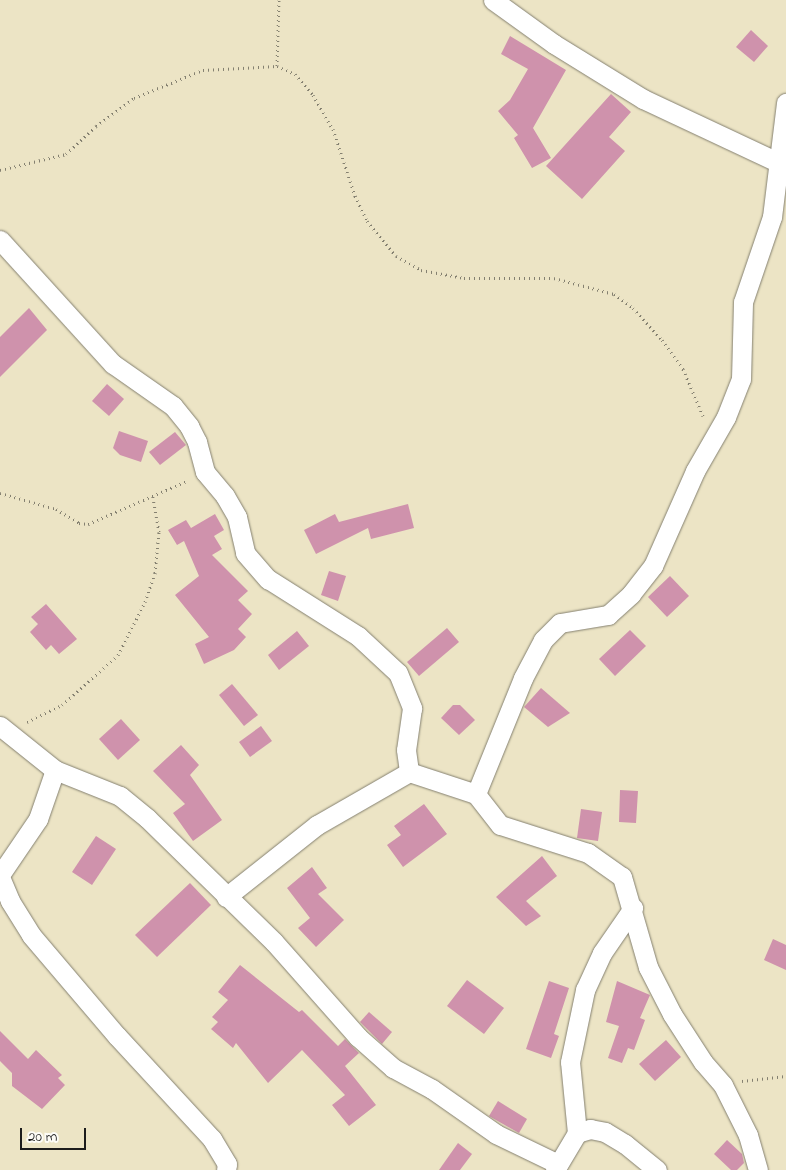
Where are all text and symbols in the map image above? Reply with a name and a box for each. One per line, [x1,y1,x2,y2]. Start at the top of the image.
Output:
scale bar [22,1118,89,1150]
text: 20 m [28,1126,57,1148]

